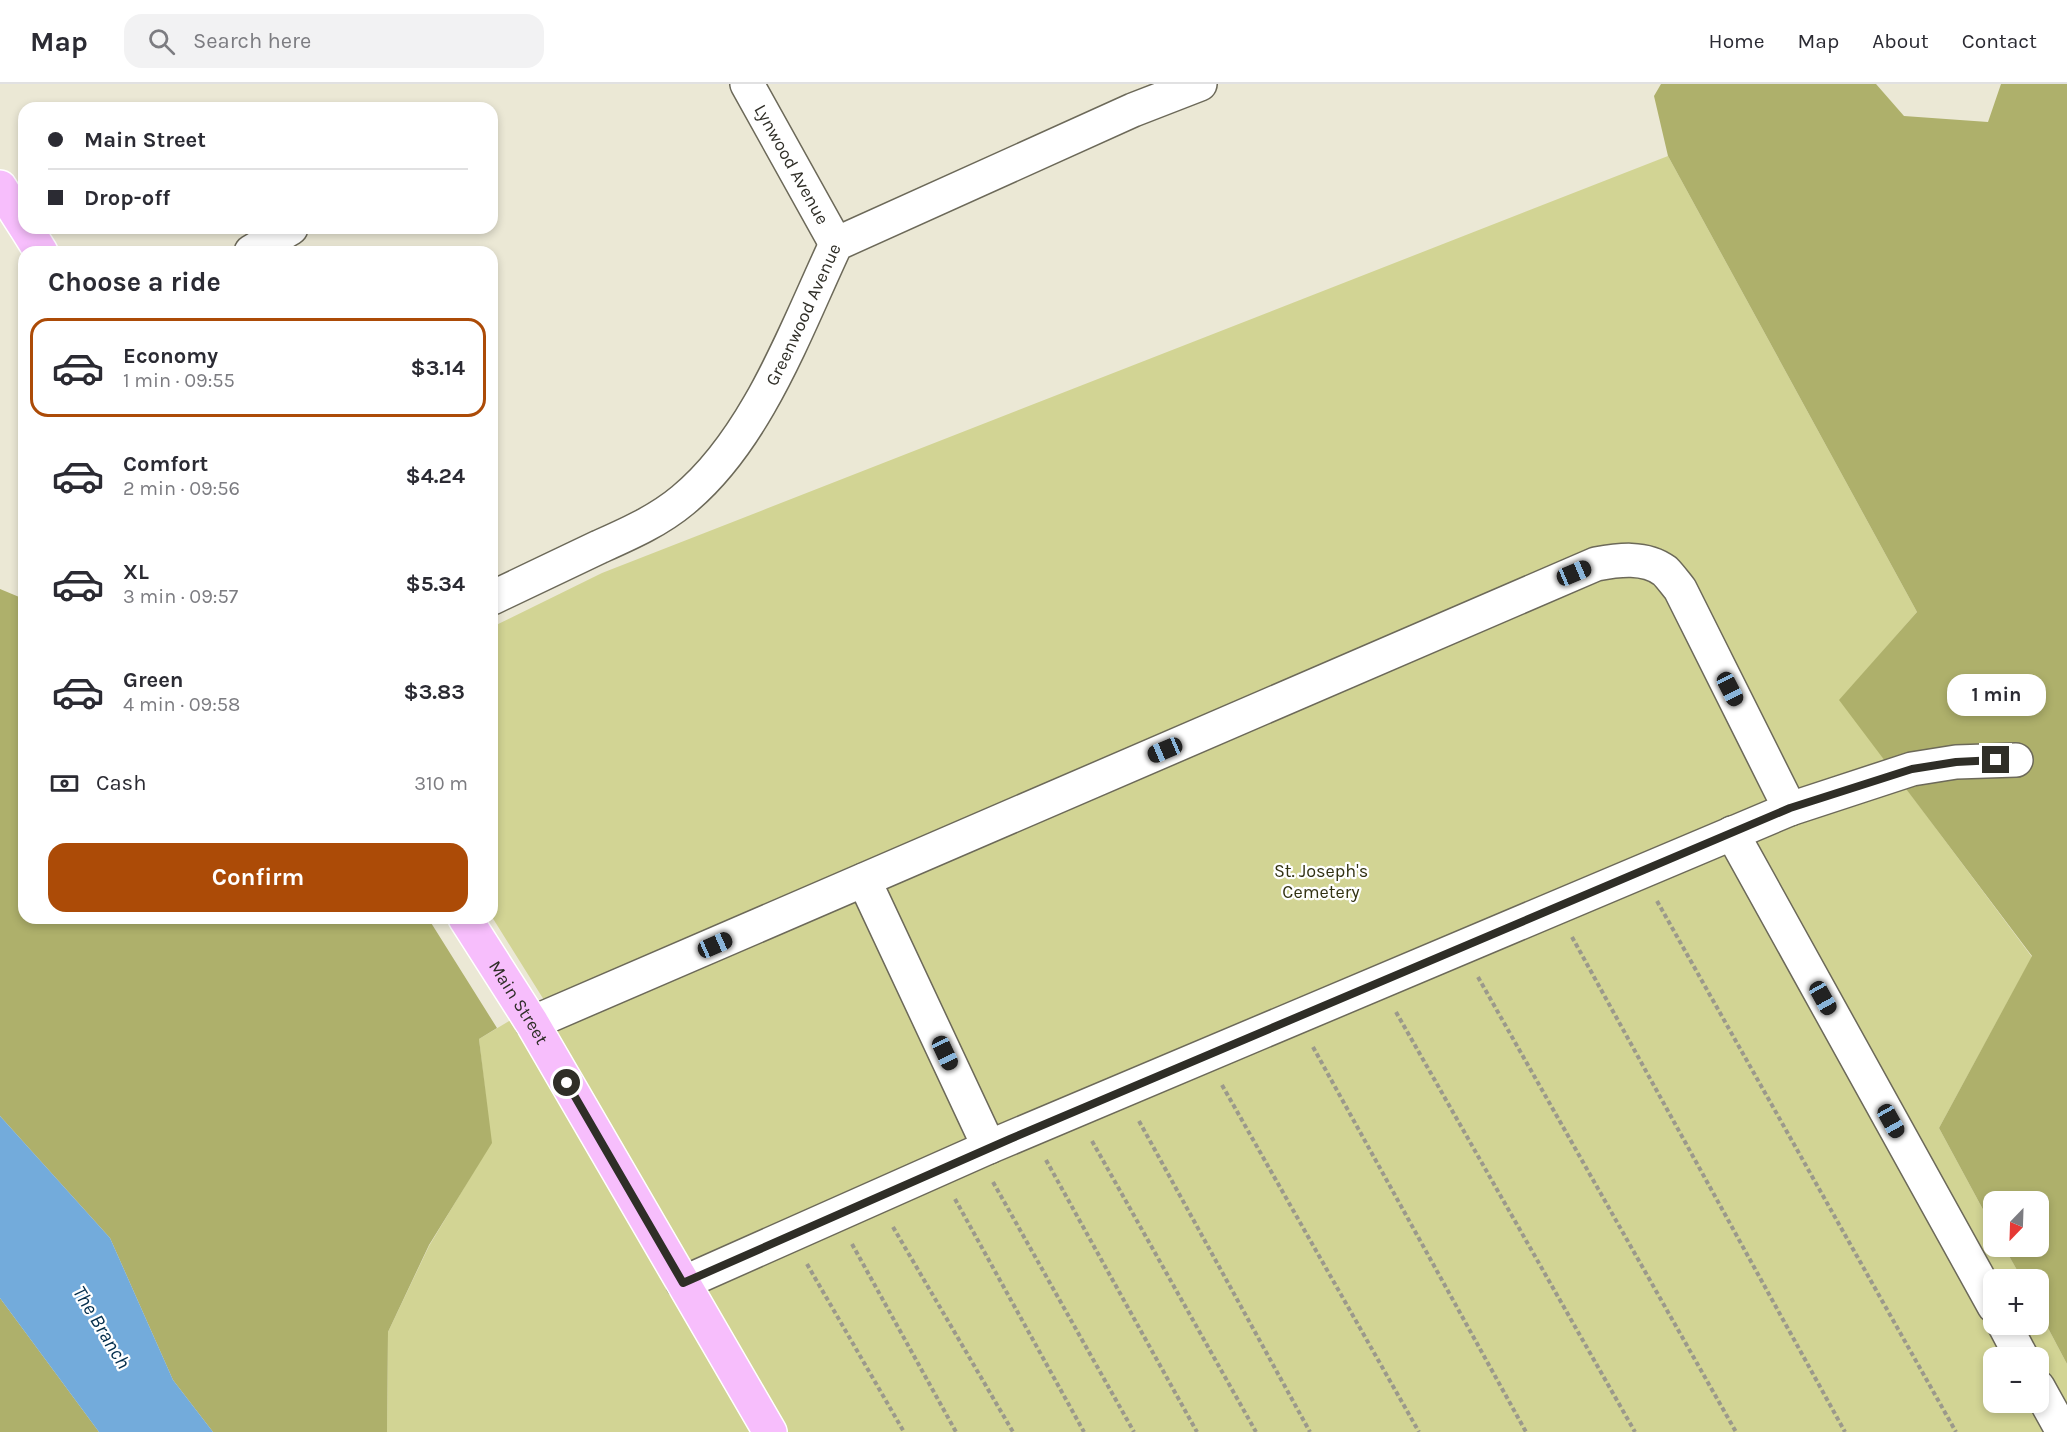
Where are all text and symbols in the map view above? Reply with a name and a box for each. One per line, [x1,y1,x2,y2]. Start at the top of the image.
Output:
search box [124,14,544,68]
text: Map [30,25,88,58]
icon: search [145,25,178,58]
text: Search here [193,28,311,54]
text: Home [1709,29,1765,53]
text: Map [1798,29,1839,53]
text: About [1872,29,1929,53]
text: Contact [1962,29,2037,53]
street label: Lynwood Avenue [750,100,834,228]
text: Main Street [84,127,206,153]
text: Drop-off [84,185,170,211]
street label: Greenwood Avenue [761,240,846,390]
text: Choose a ride [48,266,221,298]
icon: car [51,341,105,395]
text: Economy [123,343,218,369]
text: $3.14 [410,355,465,381]
text: 1 min · 09:55 [123,369,235,392]
icon: car [51,449,105,503]
text: Comfort [123,451,208,477]
text: $4.24 [406,463,465,489]
text: 2 min · 09:56 [123,477,240,500]
icon: car [51,557,105,611]
car [1554,558,1594,588]
text: XL [123,559,149,585]
text: $5.34 [406,571,465,597]
text: 3 min · 09:57 [123,585,238,608]
icon: car [51,665,105,719]
text: Green [123,667,184,693]
car [1714,669,1746,709]
callout: 1 min [1946,673,2046,715]
text: $3.83 [404,679,465,705]
text: 1 min [1971,683,2022,706]
text: 4 min · 09:58 [123,693,240,716]
car [1145,735,1185,765]
route end [1982,746,2009,773]
icon: cash [48,767,81,800]
text: Cash [96,770,146,796]
text: 310 m [414,772,468,795]
button: Confirm [48,843,468,912]
park label: St. Joseph's Cemetery [1274,860,1368,903]
car [695,929,735,961]
street label: Main Street [484,956,553,1049]
car [1806,978,1840,1018]
car [929,1033,961,1073]
route start [553,1069,580,1096]
car [1874,1101,1908,1141]
north arrow [1983,1191,2049,1257]
map controls [1983,1191,2049,1413]
button: + [1983,1269,2049,1335]
water label: The Branch [68,1282,135,1373]
button: − [1983,1347,2049,1413]

